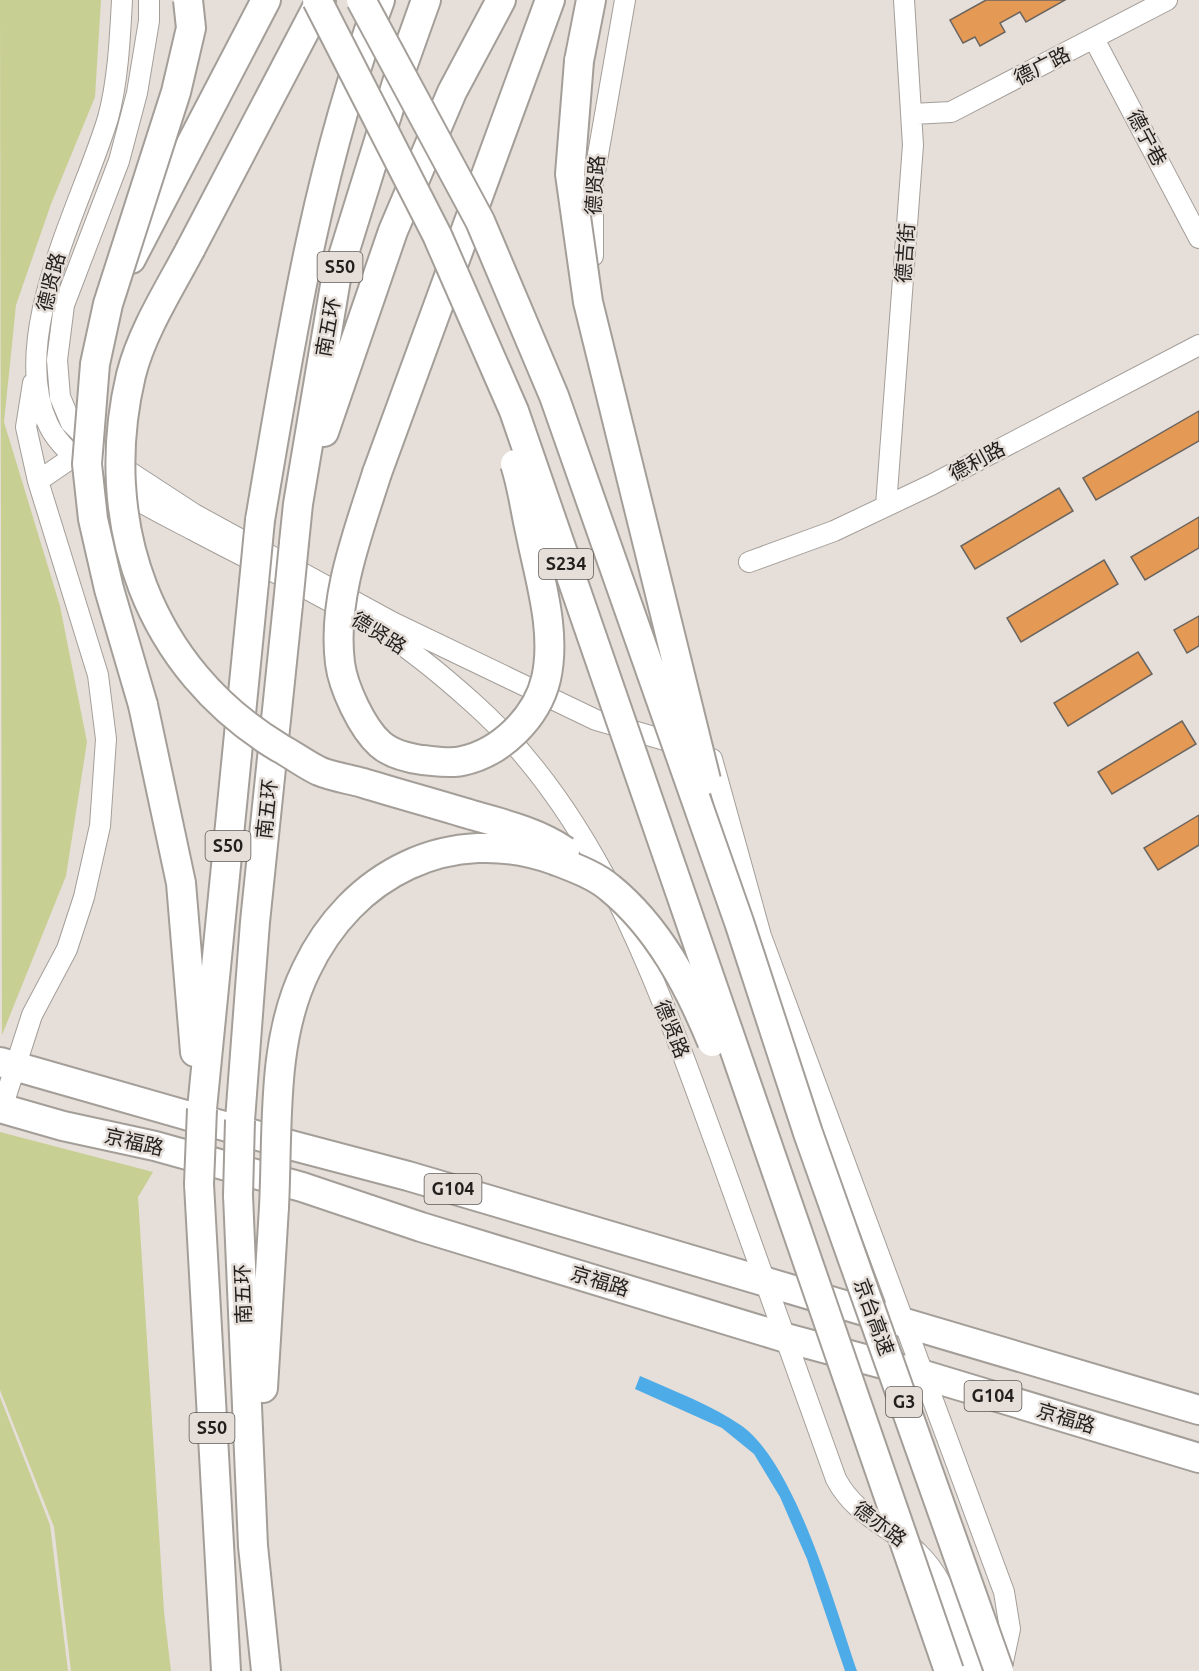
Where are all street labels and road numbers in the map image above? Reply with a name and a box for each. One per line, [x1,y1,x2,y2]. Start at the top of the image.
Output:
street label: 德广路 [1010,42,1074,89]
street label: 德宁巷 [1123,106,1172,170]
street label: 德贤路 [581,154,608,216]
street label: 德吉街 [891,222,918,284]
street label: 德贤路 [32,250,69,314]
road number: S50 [318,252,362,282]
street label: 南五环 [311,295,344,358]
street label: 德利路 [945,436,1009,485]
road number: S234 [539,549,593,579]
street label: 德贤路 [348,607,411,658]
street label: 南五环 [252,778,281,840]
road number: S50 [206,831,250,861]
street label: 德贤路 [651,997,694,1061]
street label: 京福路 [102,1124,166,1159]
road number: G104 [424,1174,482,1204]
street label: 京福路 [568,1261,632,1300]
street label: 南五环 [230,1264,255,1324]
street label: 京台高速 [850,1275,899,1358]
road number: G104 [964,1381,1022,1411]
road number: G3 [886,1387,922,1417]
street label: 京福路 [1034,1398,1098,1437]
road number: S50 [190,1413,234,1443]
street label: 德亦路 [849,1496,911,1551]

